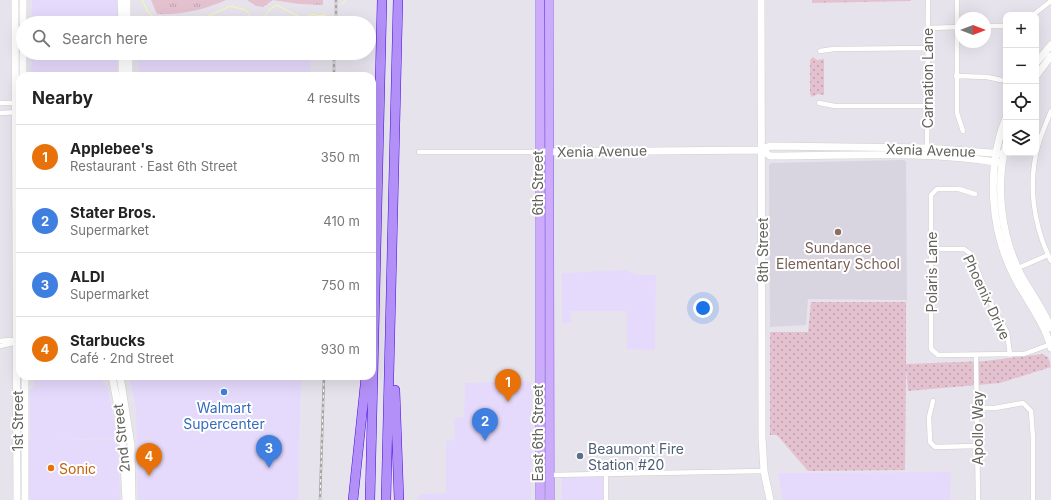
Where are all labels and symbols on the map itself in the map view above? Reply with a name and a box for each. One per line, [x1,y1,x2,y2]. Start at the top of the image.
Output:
north arrow [955,12,991,48]
street label: Carnation Lane [919,28,936,128]
street label: Xenia Avenue [886,140,976,160]
street label: Xenia Avenue [557,142,647,160]
street label: 6th Street [529,150,546,215]
street label: 8th Street [754,217,771,282]
marker: Sundance Elementary School [833,227,843,237]
street label: Polaris Lane [923,232,940,312]
place label: Sundance Elementary School [776,239,900,272]
street label: Phoenix Drive [960,252,1014,342]
your location [693,298,713,318]
pin: 1 [495,369,521,402]
street label: East 6th Street [529,384,546,482]
marker: Walmart Supercenter [219,387,229,397]
street label: 1st Street [9,390,26,452]
street label: Apollo Way [969,391,986,465]
place label: Walmart Supercenter [183,399,265,432]
street label: 2nd Street [109,402,133,473]
pin: 2 [472,408,498,441]
pin: 3 [256,435,282,468]
place label: Beaumont Fire Station #20 [588,440,684,473]
pin: 4 [136,443,162,476]
marker: Beaumont Fire Station #20 [575,451,585,461]
place label: Sonic [59,460,96,477]
marker: Sonic [46,463,56,473]

